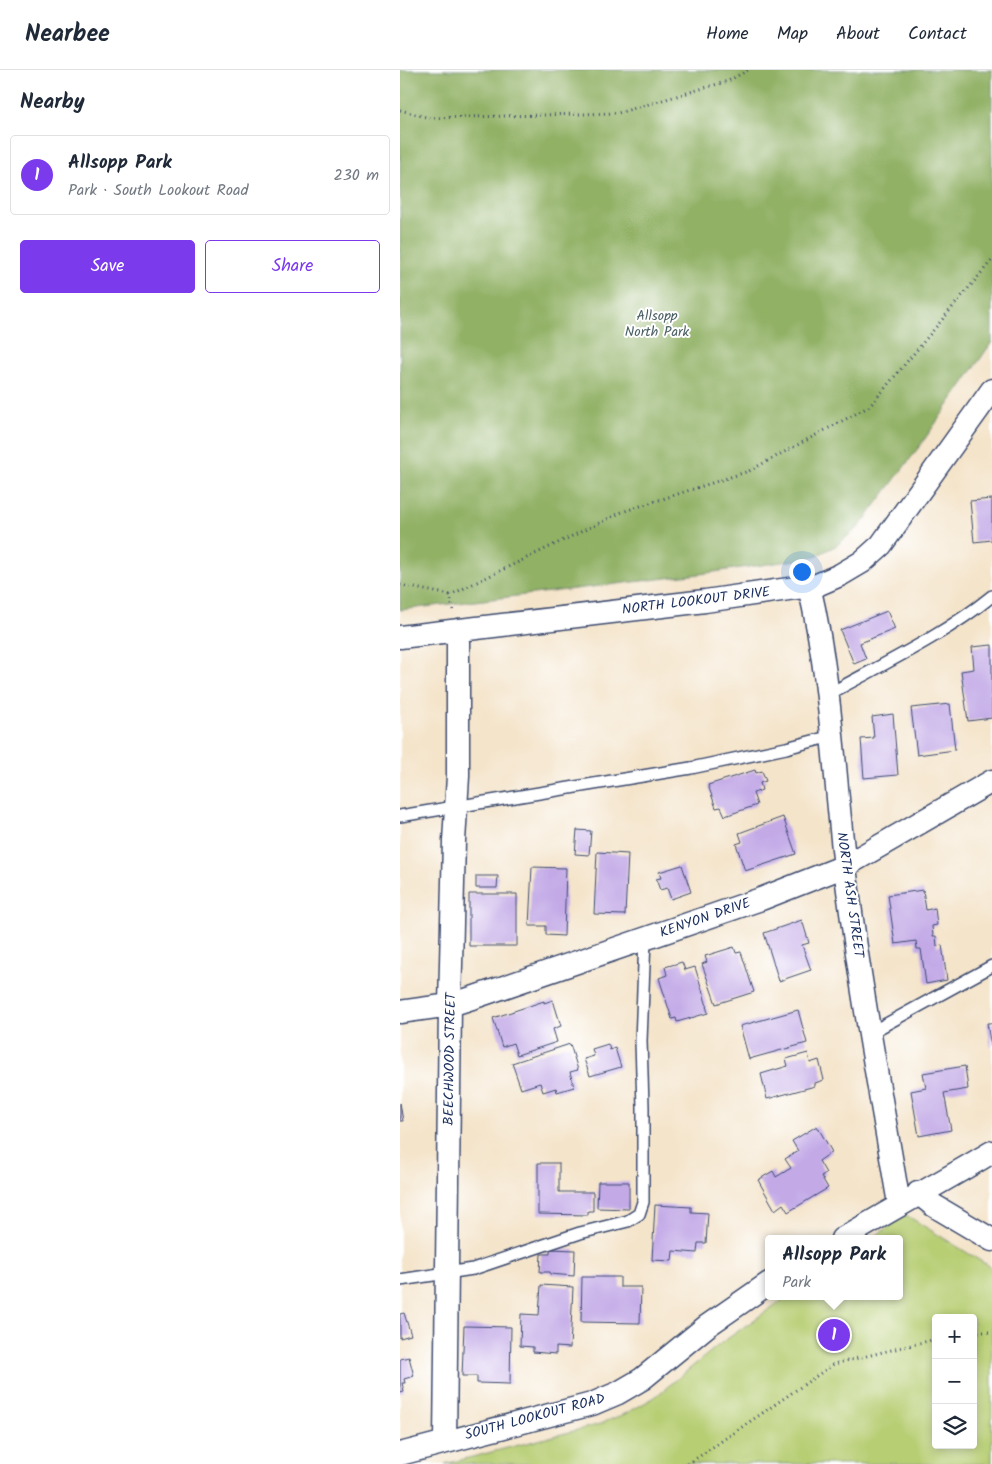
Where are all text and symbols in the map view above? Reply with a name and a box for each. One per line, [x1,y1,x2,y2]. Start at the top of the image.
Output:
text: Nearbee [25,15,110,54]
text: Home [706,20,749,49]
text: Map [777,20,808,49]
text: About [836,20,880,49]
text: Contact [908,20,967,49]
text: Nearby [20,86,85,119]
text: Allsopp Park [68,148,172,178]
text: 1 [35,163,39,188]
text: 230 m [333,163,379,188]
text: Park · South Lookout Road [68,178,249,203]
button: Save [20,240,195,293]
button: Share [205,240,380,293]
park label: Allsopp North Park [625,305,690,343]
your location [789,559,815,585]
street label: NORTH LOOKOUT DRIVE [621,581,772,621]
street label: NORTH ASH STREET [830,831,870,961]
street label: KENYON DRIVE [657,892,754,944]
street label: BEECHWOOD STREET [438,991,462,1126]
popup [765,1235,903,1300]
text: Allsopp Park [782,1240,886,1270]
text: Park [782,1270,811,1295]
map controls [932,1314,977,1449]
button: + [932,1314,977,1359]
pin: 1 [818,1316,850,1354]
button: − [932,1359,977,1404]
street label: SOUTH LOOKOUT ROAD [462,1388,608,1446]
button: layers [932,1404,977,1449]

